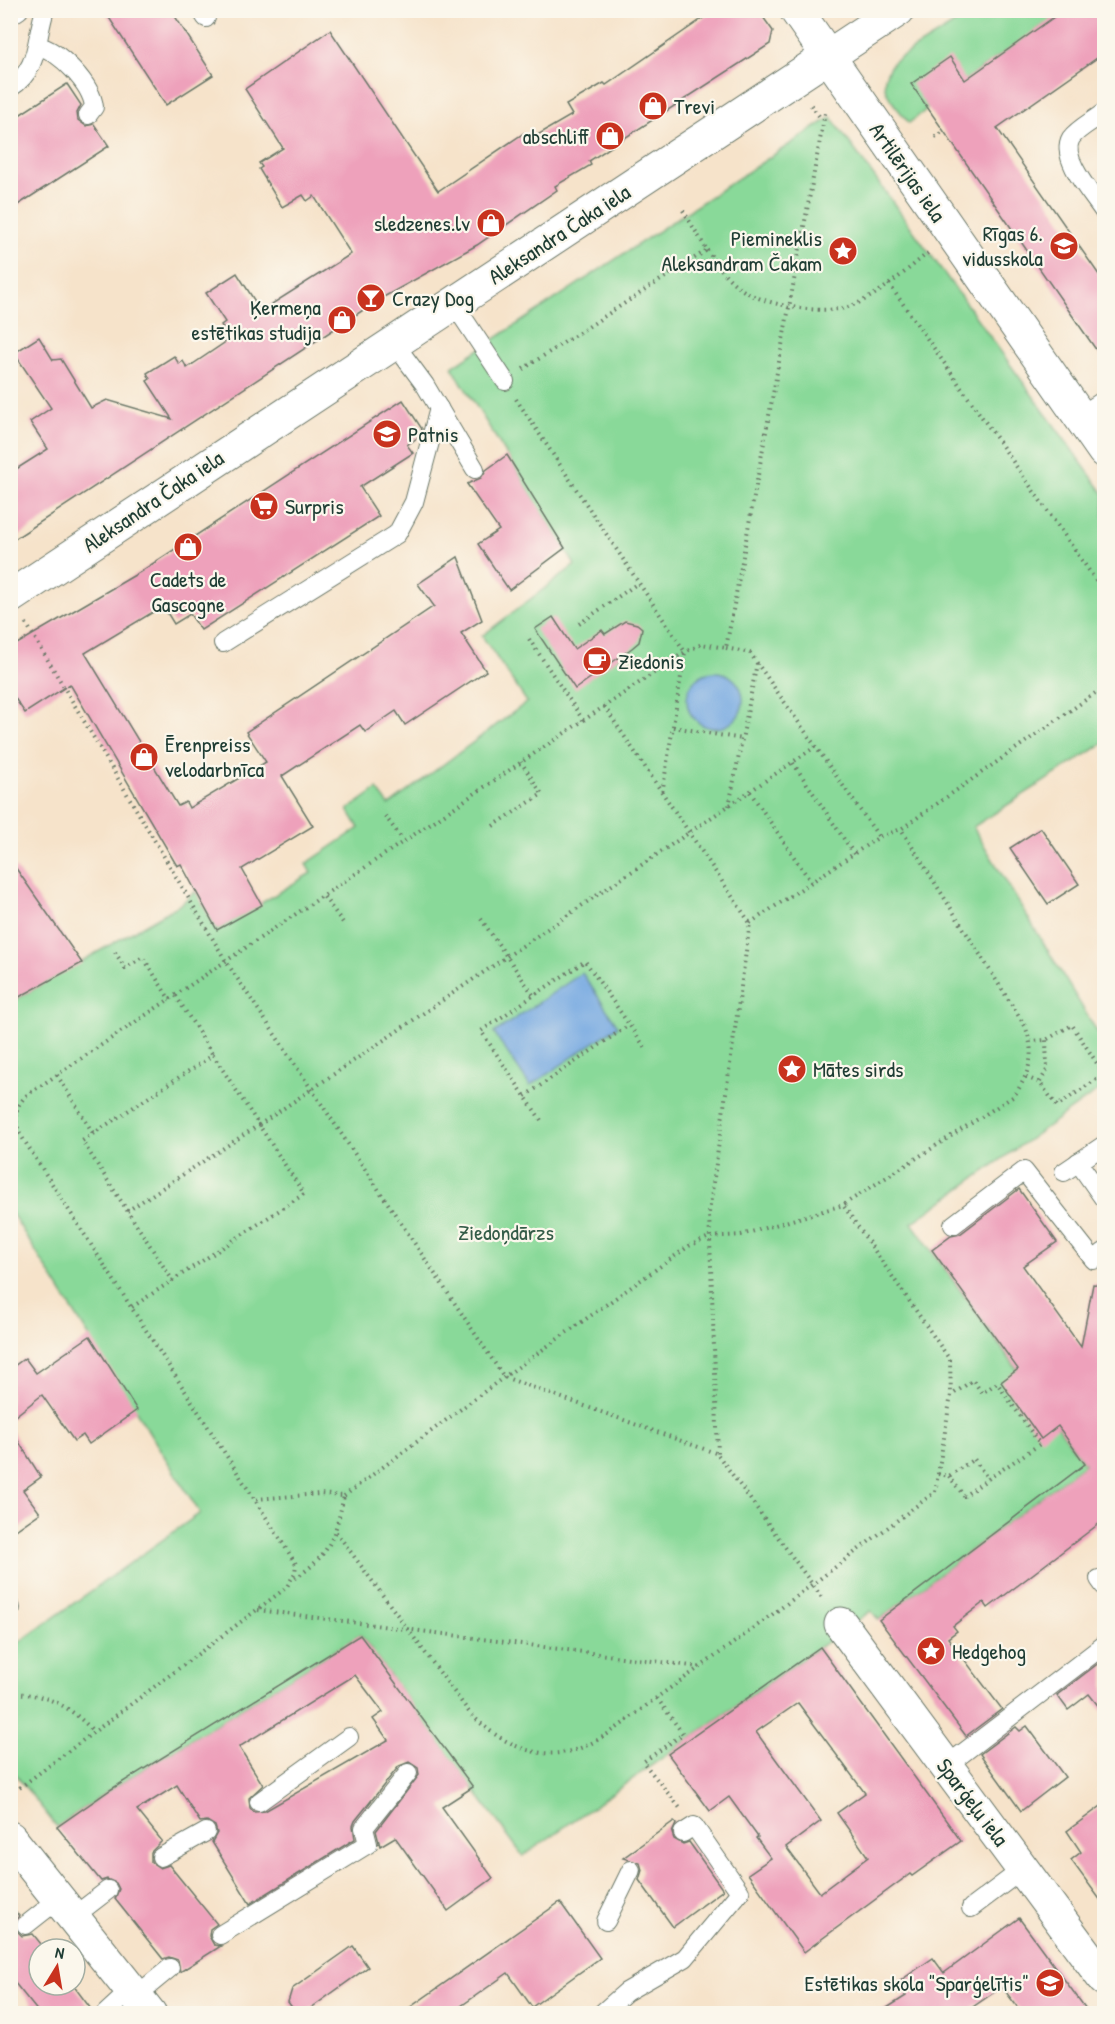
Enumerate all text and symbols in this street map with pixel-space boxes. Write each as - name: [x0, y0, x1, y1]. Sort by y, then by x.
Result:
- shop icon: Trevi: [637, 90, 669, 122]
- place label: Trevi: [674, 91, 715, 121]
- street label: Artilērijas iela: [863, 116, 954, 228]
- shop icon: abschliff: [594, 120, 626, 152]
- place label: abschliff: [523, 121, 589, 151]
- street label: Aleksandra Čaka iela: [482, 177, 636, 291]
- shop icon: sledzenes.lv: [475, 207, 507, 239]
- place label: sledzenes.lv: [374, 208, 470, 238]
- place label: Rīgas 6. vidusskola: [962, 218, 1043, 273]
- place label: Piemineklis Aleksandram Čakam: [661, 223, 822, 278]
- school or university icon: Rīgas 6. vidusskola: [1048, 230, 1080, 262]
- place icon: Piemineklis Aleksandram Čakam: [827, 235, 859, 267]
- bar icon: Crazy Dog: [355, 282, 387, 314]
- place label: Crazy Dog: [392, 283, 474, 313]
- place label: Ķermeņa estētikas studija: [192, 292, 321, 347]
- shop icon: Ķermeņa estētikas studija: [326, 304, 358, 336]
- school or university icon: Patnis: [371, 418, 403, 450]
- place label: Patnis: [408, 419, 458, 449]
- street label: Aleksandra Čaka iela: [77, 443, 230, 559]
- supermarket icon: Surpris: [248, 490, 280, 522]
- place label: Surpris: [285, 491, 344, 521]
- shop icon: Cadets de Gascogne: [172, 531, 204, 563]
- place label: Cadets de Gascogne: [150, 564, 226, 619]
- cafe icon: Ziedonis: [581, 645, 613, 677]
- place label: Ziedonis: [618, 646, 684, 676]
- place label: Ērenpreiss velodarbnīca: [165, 729, 264, 784]
- shop icon: Ērenpreiss velodarbnīca: [128, 741, 160, 773]
- place icon: Mātes sirds: [776, 1053, 808, 1085]
- place label: Mātes sirds: [813, 1054, 904, 1084]
- park label: Ziedoņdārzs: [458, 1217, 554, 1247]
- place icon: Hedgehog: [915, 1635, 947, 1667]
- place label: Hedgehog: [952, 1636, 1026, 1666]
- street label: Sparģeļu iela: [930, 1752, 1016, 1852]
- north arrow: [27, 1937, 87, 1997]
- text: N: [54, 1941, 67, 1964]
- school or university icon: Estētikas skola "Sparģelītis": [1034, 1967, 1066, 1999]
- place label: Estētikas skola "Sparģelītis": [804, 1968, 1029, 1998]

